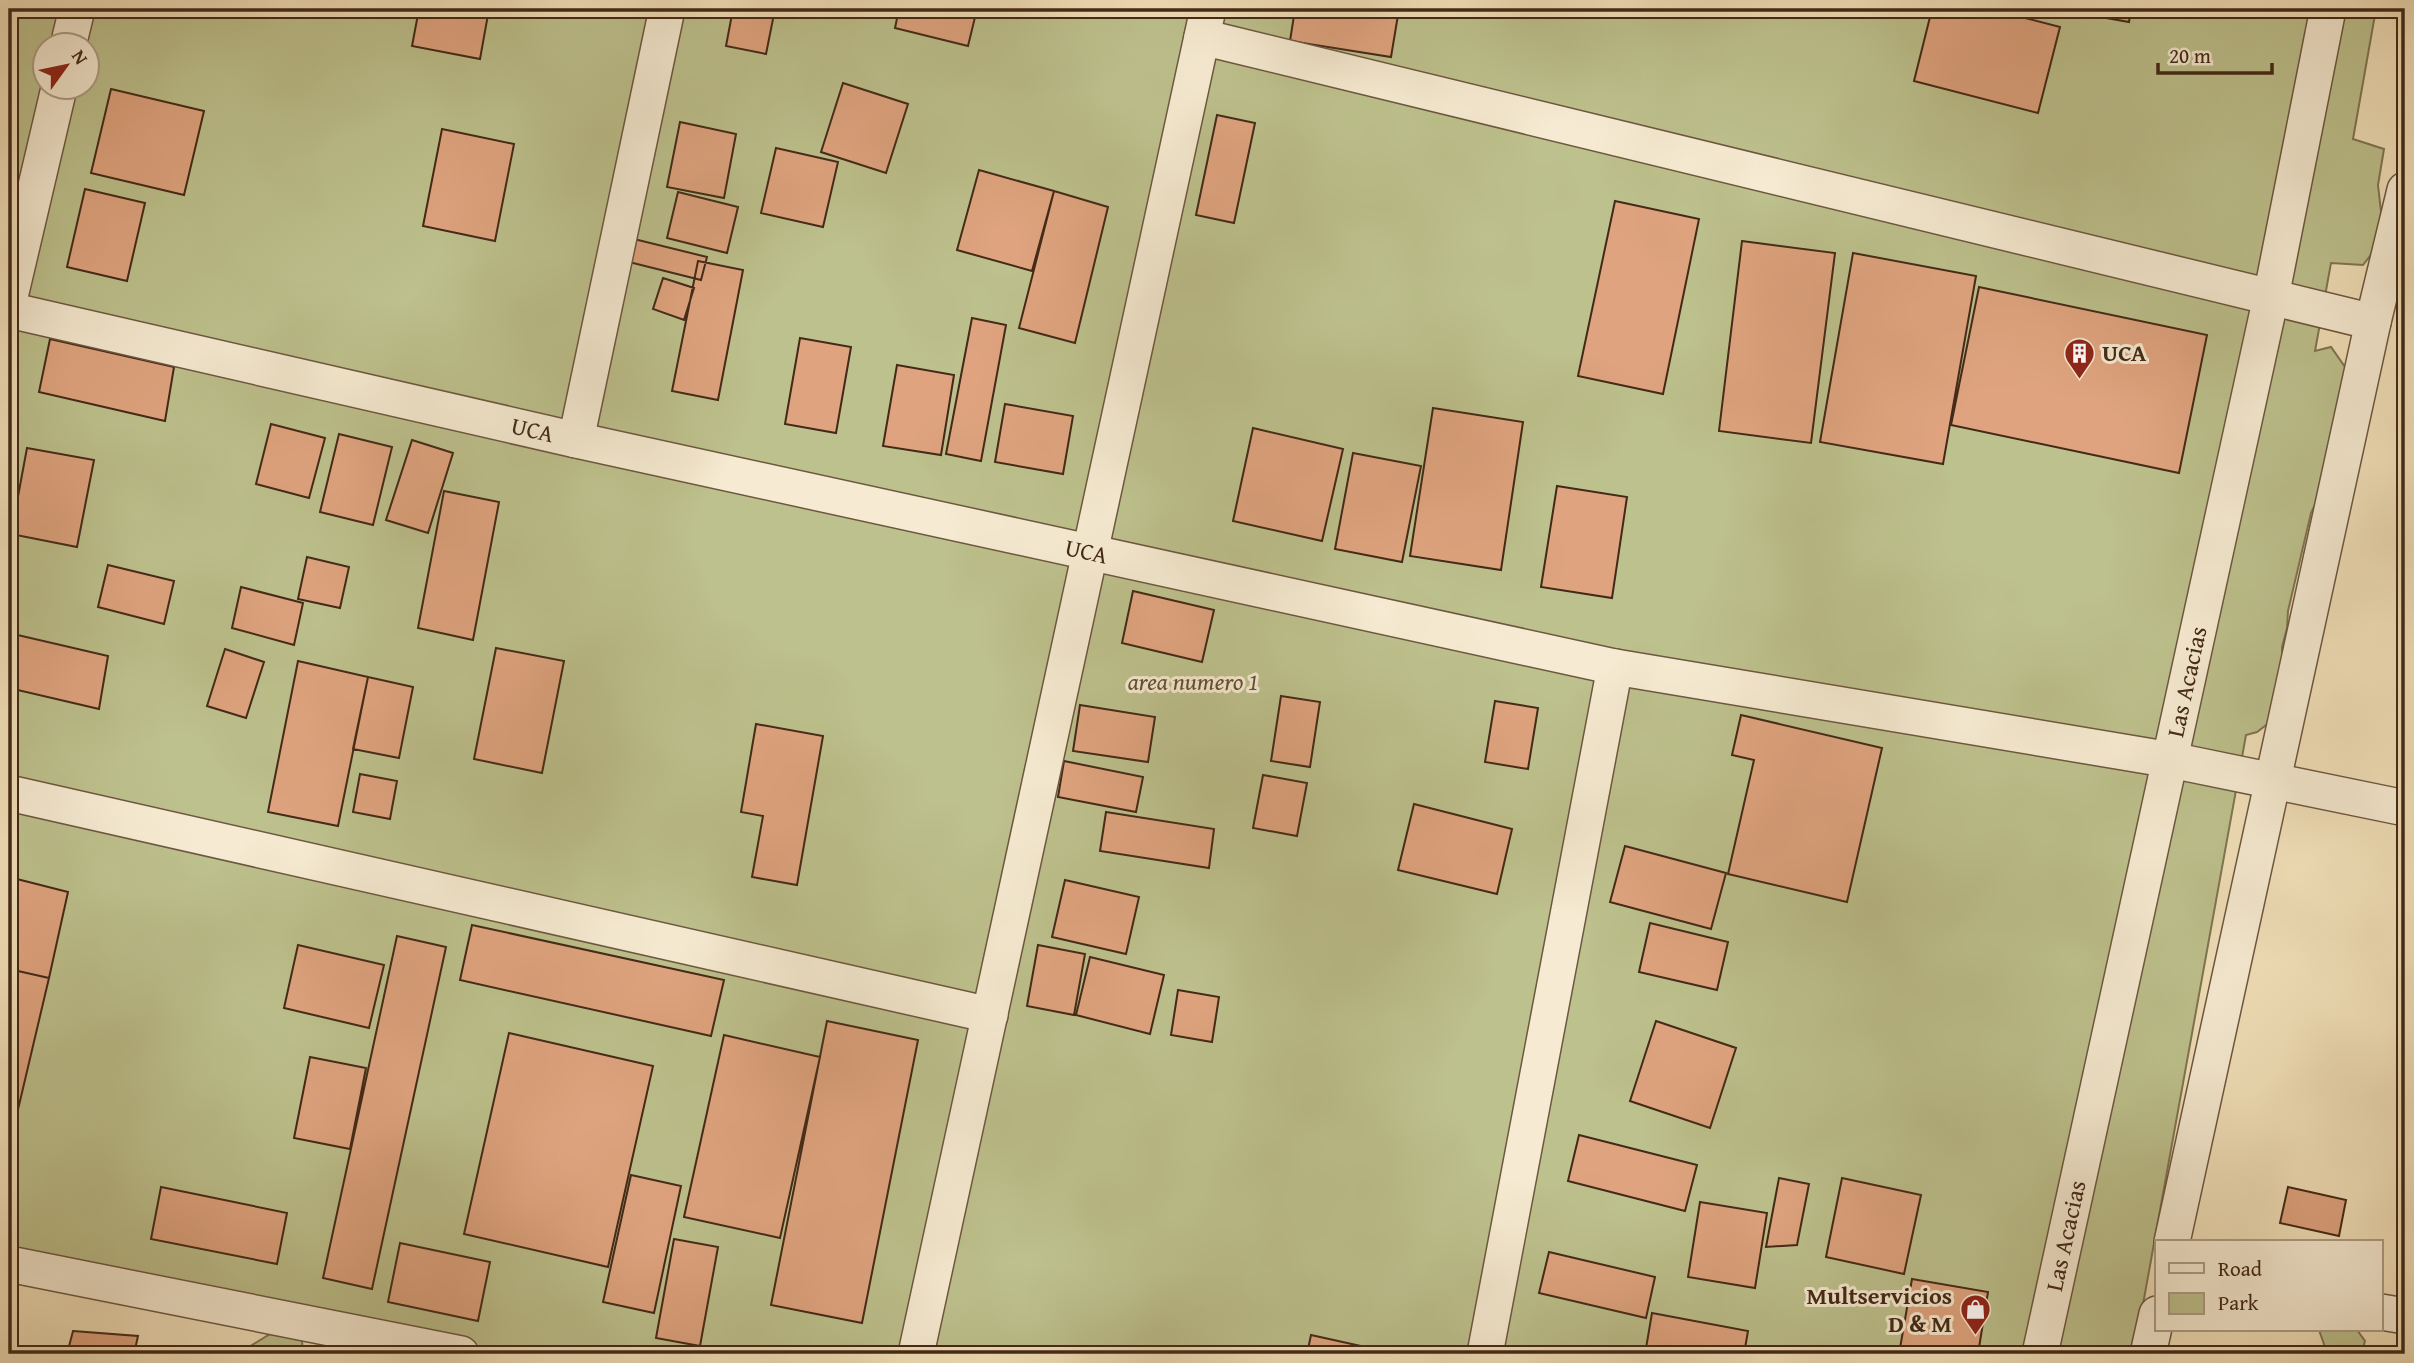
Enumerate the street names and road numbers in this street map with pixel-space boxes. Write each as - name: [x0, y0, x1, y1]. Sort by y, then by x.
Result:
- street label: UCA: [508, 408, 558, 451]
- street label: UCA: [1062, 529, 1111, 573]
- street label: Las Acacias: [2157, 623, 2216, 741]
- street label: Las Acacias: [2036, 1177, 2094, 1294]

